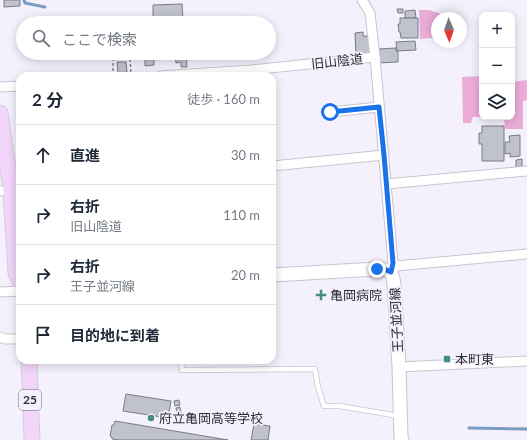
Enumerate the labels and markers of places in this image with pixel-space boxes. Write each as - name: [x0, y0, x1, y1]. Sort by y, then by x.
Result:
- place label: 亀岡病院: [330, 287, 382, 303]
- marker: 亀岡病院: [315, 289, 327, 301]
- place label: 本町東: [455, 351, 494, 367]
- marker: 本町東: [442, 354, 452, 364]
- place label: 府立亀岡高等学校: [159, 410, 263, 426]
- marker: 府立亀岡高等学校: [146, 413, 156, 423]

